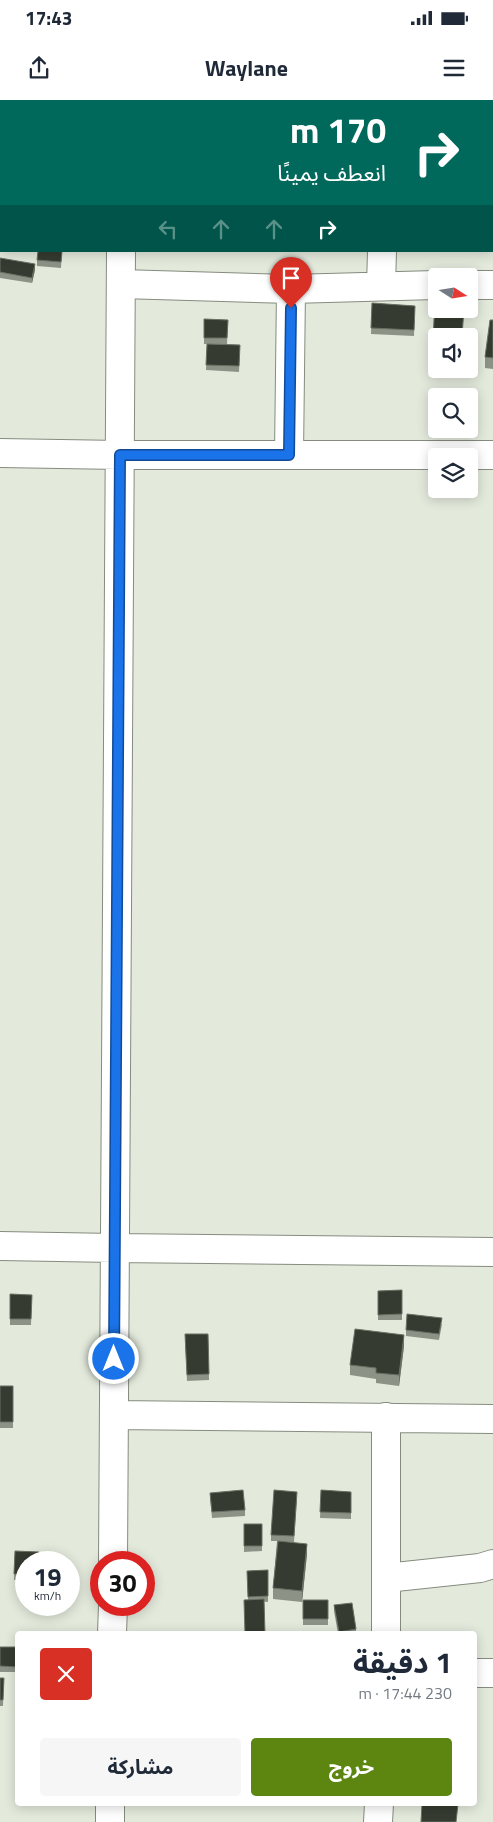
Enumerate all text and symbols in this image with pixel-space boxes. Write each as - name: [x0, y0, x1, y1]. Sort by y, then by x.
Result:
- text: 17:43: [25, 3, 72, 32]
- text: Waylane: [205, 51, 288, 85]
- icon: share: [25, 54, 53, 82]
- icon: menu: [440, 54, 468, 82]
- text: 170 m: [290, 103, 386, 157]
- icon: right: [404, 120, 469, 185]
- text: انعطف يمينًا: [277, 156, 386, 190]
- icon: left: [154, 215, 182, 243]
- icon: ahead: [207, 215, 235, 243]
- icon: ahead: [260, 215, 288, 243]
- icon: right: [313, 215, 341, 243]
- pin: [270, 257, 312, 308]
- icon: arrive: [277, 264, 305, 292]
- north arrow: [428, 268, 478, 318]
- map controls: [428, 268, 478, 498]
- button: sound: [428, 328, 478, 378]
- button: search: [428, 388, 478, 438]
- button: layers: [428, 448, 478, 498]
- position arrow: [87, 1332, 139, 1384]
- speed limit sign: 30: [90, 1551, 155, 1616]
- text: 19: [33, 1558, 62, 1596]
- text: km/h: [34, 1586, 61, 1605]
- text: 1 دقيقة: [353, 1639, 452, 1685]
- button: close: [40, 1648, 92, 1700]
- text: 230 m · 17:44: [358, 1681, 452, 1705]
- button: مشاركة: [40, 1738, 241, 1796]
- button: خروج: [251, 1738, 452, 1796]

